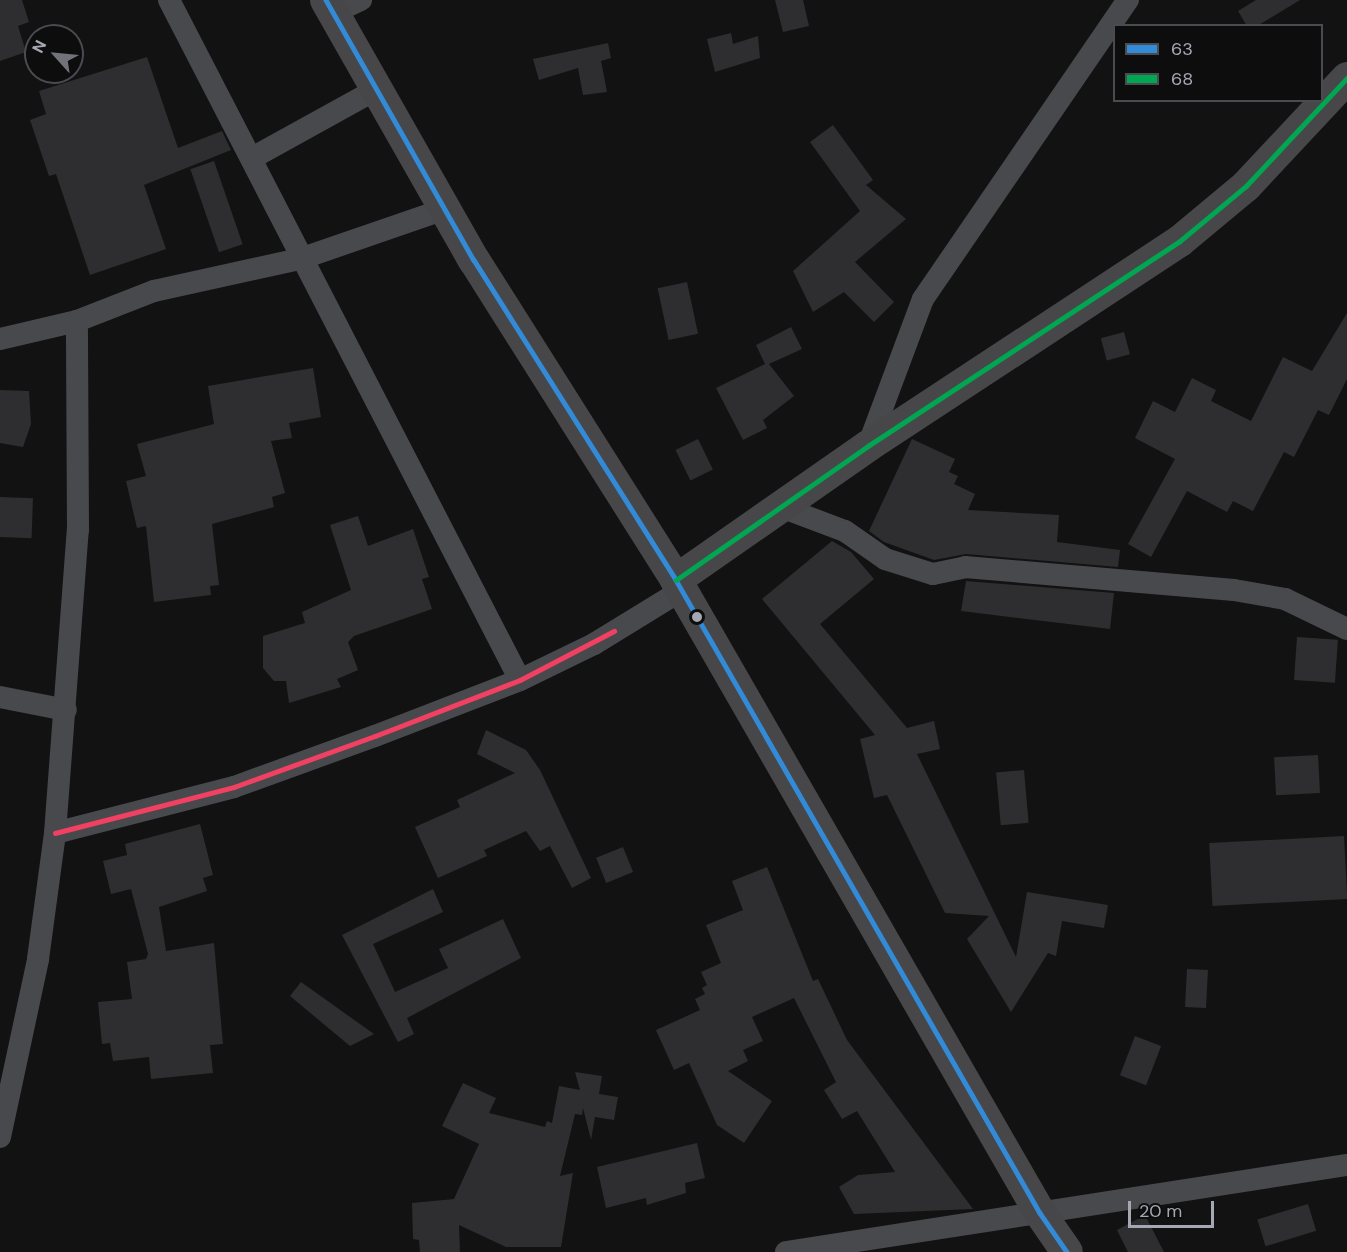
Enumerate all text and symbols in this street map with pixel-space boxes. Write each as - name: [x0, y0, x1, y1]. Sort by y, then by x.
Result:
- north arrow: [24, 24, 84, 84]
- legend: [1113, 24, 1323, 102]
- text: N: [27, 37, 51, 56]
- text: 63: [1171, 37, 1193, 61]
- text: 68: [1171, 67, 1193, 91]
- unlabelled marker: [691, 611, 703, 623]
- scale bar: [1131, 1189, 1216, 1227]
- text: 20 m: [1139, 1199, 1182, 1223]

